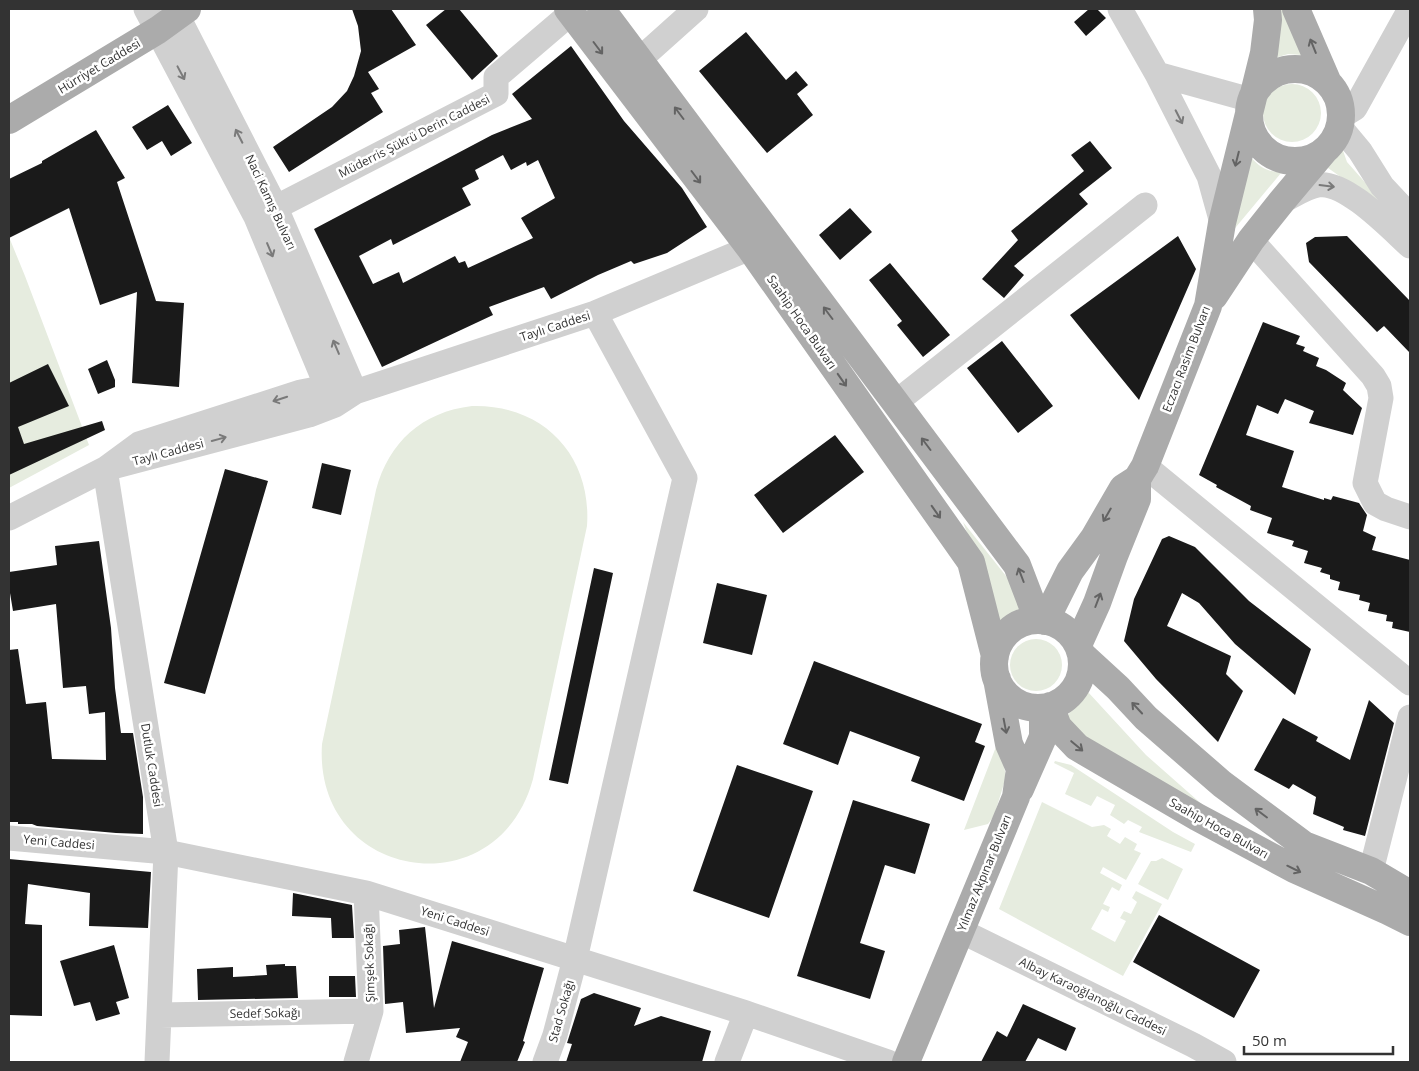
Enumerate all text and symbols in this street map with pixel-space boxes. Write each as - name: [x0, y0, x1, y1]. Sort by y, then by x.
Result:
- street label: Hürriyet Caddesi: [55, 35, 143, 97]
- one-way arrow: [1308, 38, 1317, 54]
- one-way arrow: [592, 41, 603, 54]
- one-way arrow: [177, 65, 186, 80]
- street label: Müderris Şükrü Derin Caddesi: [335, 90, 493, 182]
- one-way arrow: [674, 106, 684, 120]
- one-way arrow: [1175, 109, 1184, 124]
- one-way arrow: [234, 129, 243, 144]
- one-way arrow: [1232, 150, 1241, 166]
- street label: Naci Kamış Bulvarı: [241, 152, 301, 252]
- one-way arrow: [691, 170, 701, 184]
- one-way arrow: [1319, 181, 1335, 191]
- one-way arrow: [266, 242, 275, 257]
- street label: Saahip Hoca Bulvarı: [763, 272, 841, 372]
- street label: Eczacı Rasim Bulvarı: [1158, 303, 1214, 415]
- street label: Taylı Caddesi: [518, 307, 592, 345]
- one-way arrow: [823, 307, 834, 320]
- one-way arrow: [330, 340, 340, 355]
- one-way arrow: [837, 372, 847, 386]
- one-way arrow: [273, 395, 288, 404]
- street label: Taylı Caddesi: [131, 434, 205, 470]
- one-way arrow: [211, 434, 227, 443]
- one-way arrow: [921, 437, 931, 451]
- one-way arrow: [931, 505, 941, 519]
- one-way arrow: [1102, 508, 1112, 523]
- one-way arrow: [1015, 568, 1025, 583]
- one-way arrow: [1094, 593, 1103, 608]
- one-way arrow: [1131, 702, 1143, 714]
- one-way arrow: [1001, 718, 1011, 734]
- street label: Dutluk Caddesi: [137, 722, 167, 808]
- one-way arrow: [1070, 740, 1083, 751]
- street label: Saahip Hoca Bulvarı: [1166, 794, 1272, 862]
- one-way arrow: [1254, 808, 1268, 818]
- street label: Yılmaz Akpınar Bulvarı: [953, 812, 1015, 934]
- street label: Yeni Caddesi: [23, 830, 95, 854]
- one-way arrow: [1286, 865, 1301, 874]
- street label: Yeni Caddesi: [418, 902, 492, 940]
- street label: Şimşek Sokağı: [359, 923, 379, 1003]
- street label: Albay Karaoğlanoğlu Caddesi: [1017, 953, 1169, 1039]
- street label: Stad Sokağı: [544, 978, 578, 1044]
- street label: Sedef Sokağı: [229, 1004, 301, 1022]
- scale bar: [1244, 1024, 1393, 1056]
- text: 50 m: [1252, 1030, 1287, 1050]

